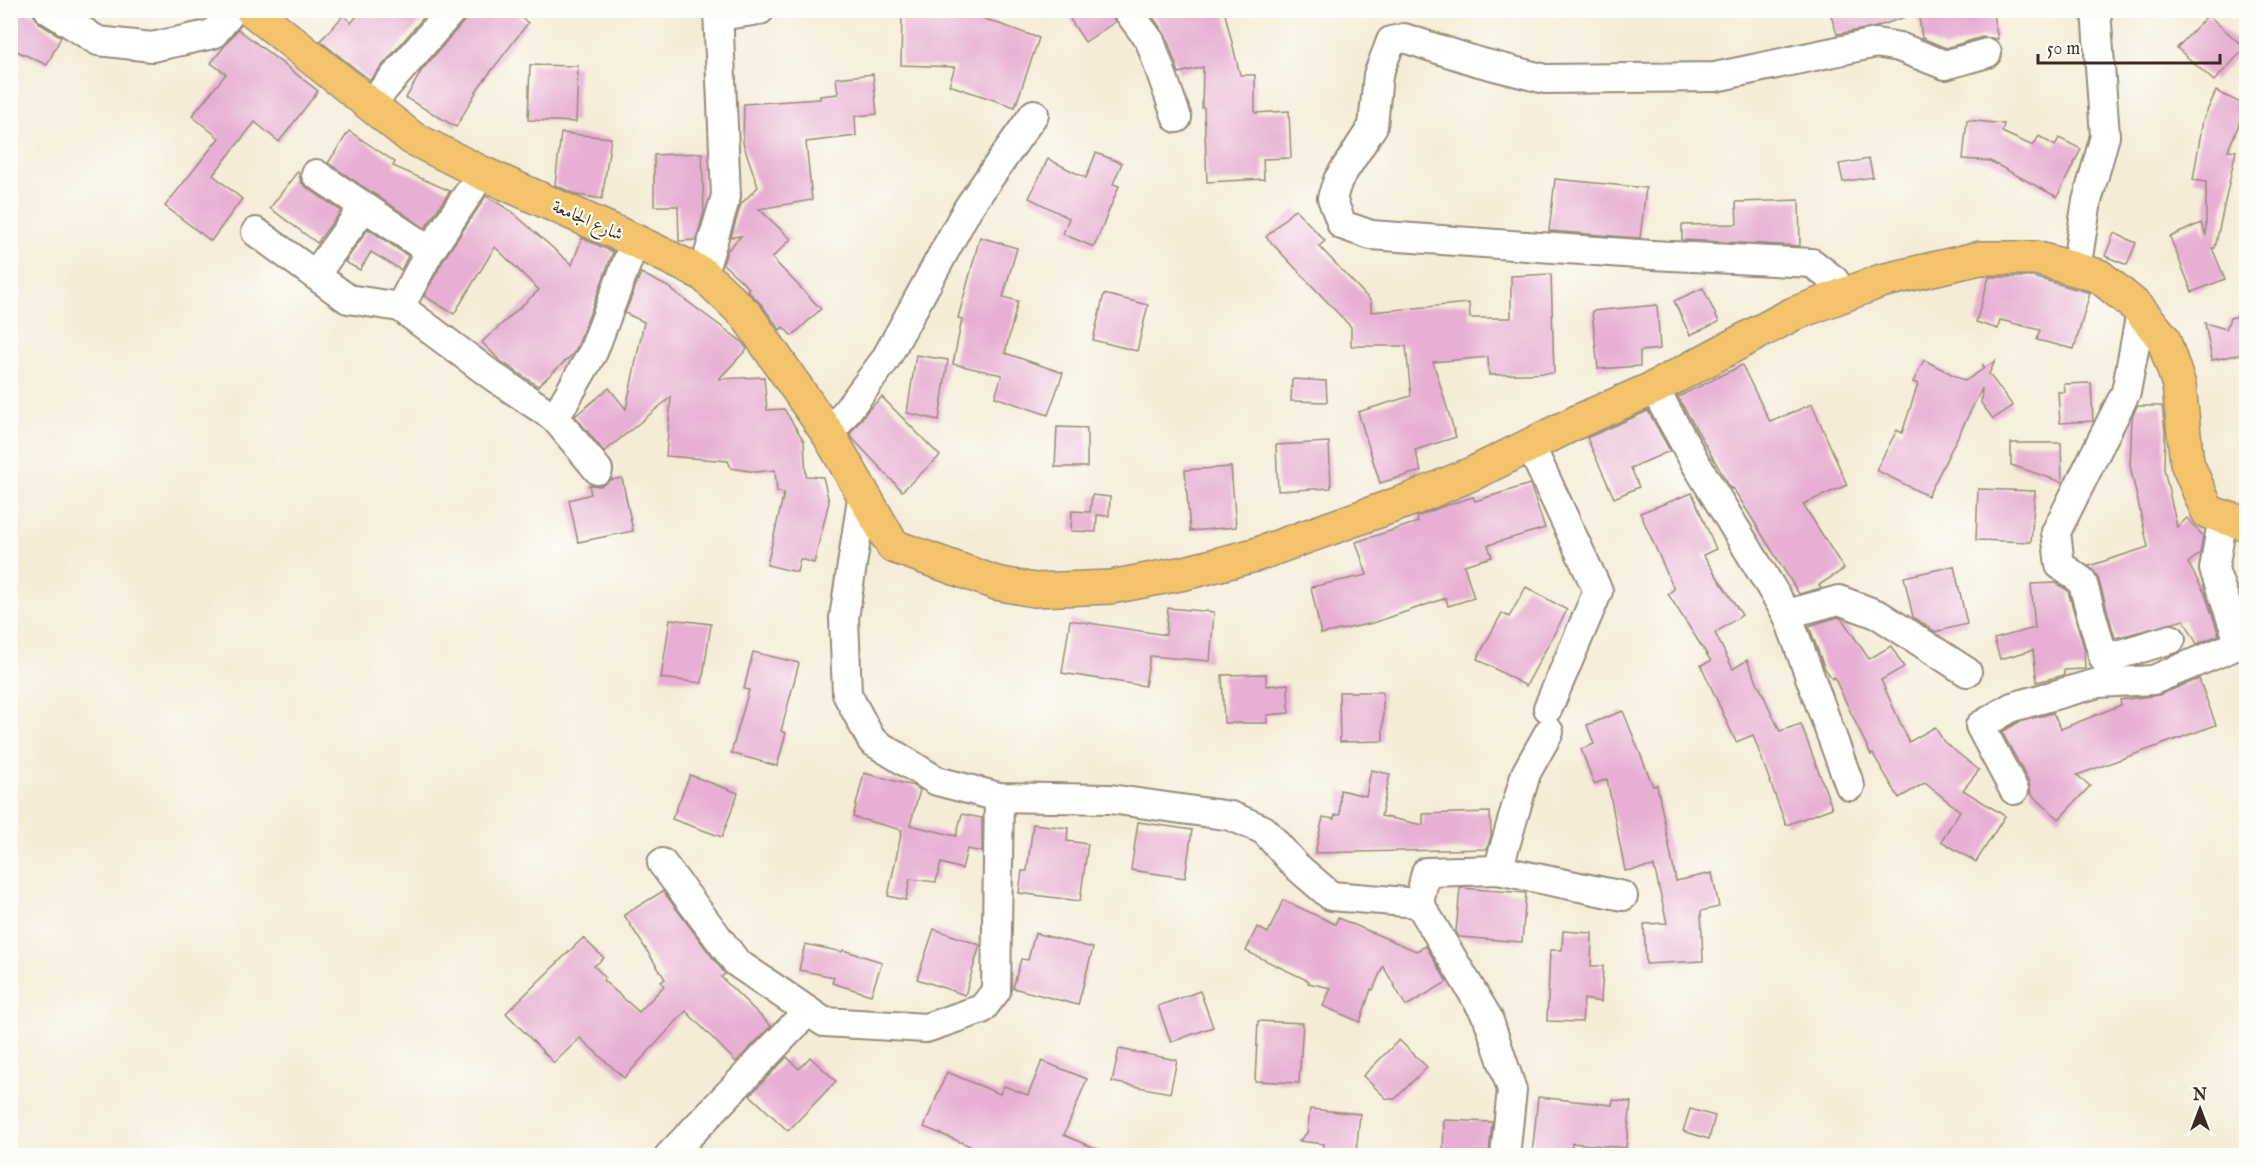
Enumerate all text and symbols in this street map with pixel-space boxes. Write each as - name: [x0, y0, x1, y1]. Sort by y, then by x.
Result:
- scale bar: [2038, 27, 2220, 65]
- text: 50 m: [2047, 38, 2080, 61]
- street label: شارع الجامعة: [548, 196, 626, 249]
- north arrow: [2170, 1079, 2230, 1139]
- text: N: [2192, 1086, 2207, 1106]

